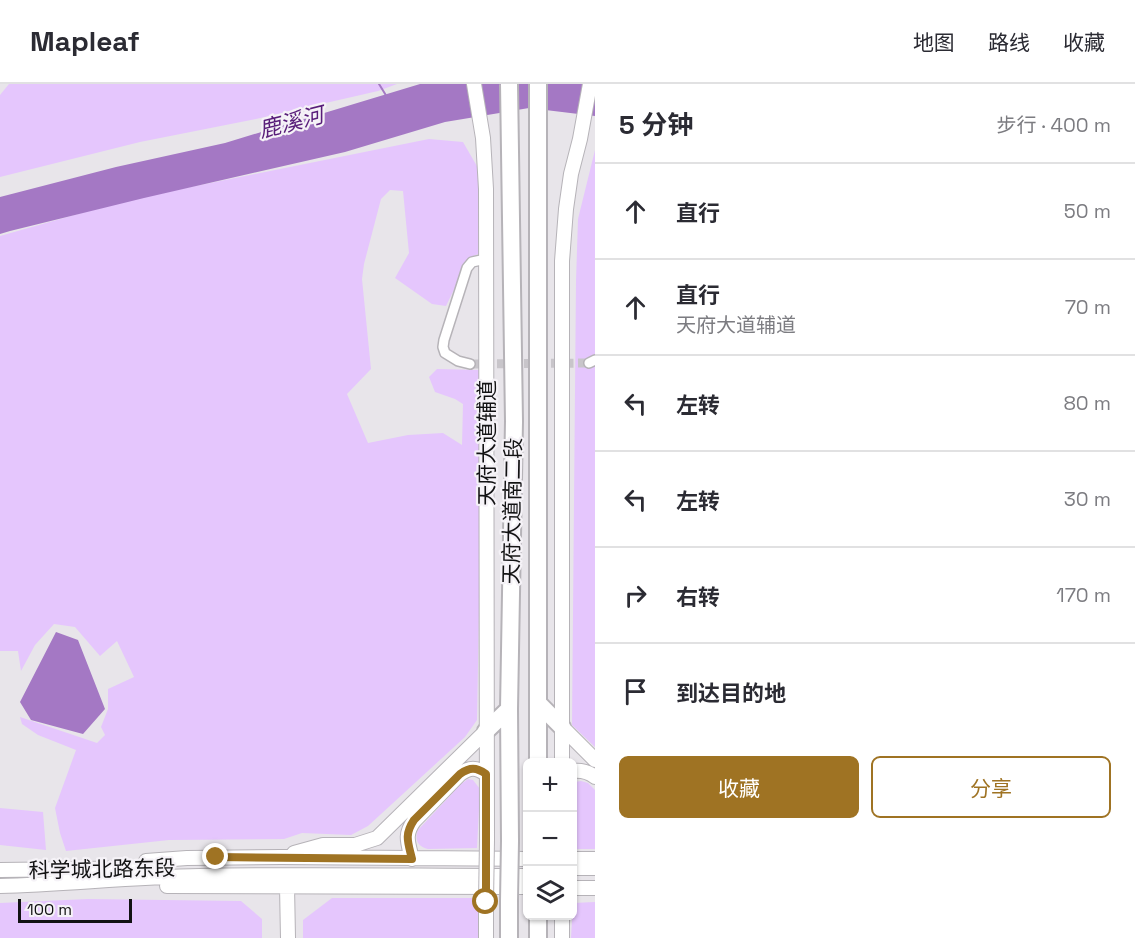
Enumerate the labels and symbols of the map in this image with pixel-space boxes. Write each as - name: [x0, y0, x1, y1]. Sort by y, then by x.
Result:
- water label: 鹿溪河: [256, 99, 330, 144]
- street label: 天府大道辅道: [473, 380, 500, 506]
- street label: 天府大道南二段: [497, 437, 527, 585]
- route end: [202, 843, 228, 869]
- street label: 科学城北路东段: [28, 854, 176, 884]
- route start: [472, 888, 498, 914]
- scale bar: [18, 896, 132, 924]

